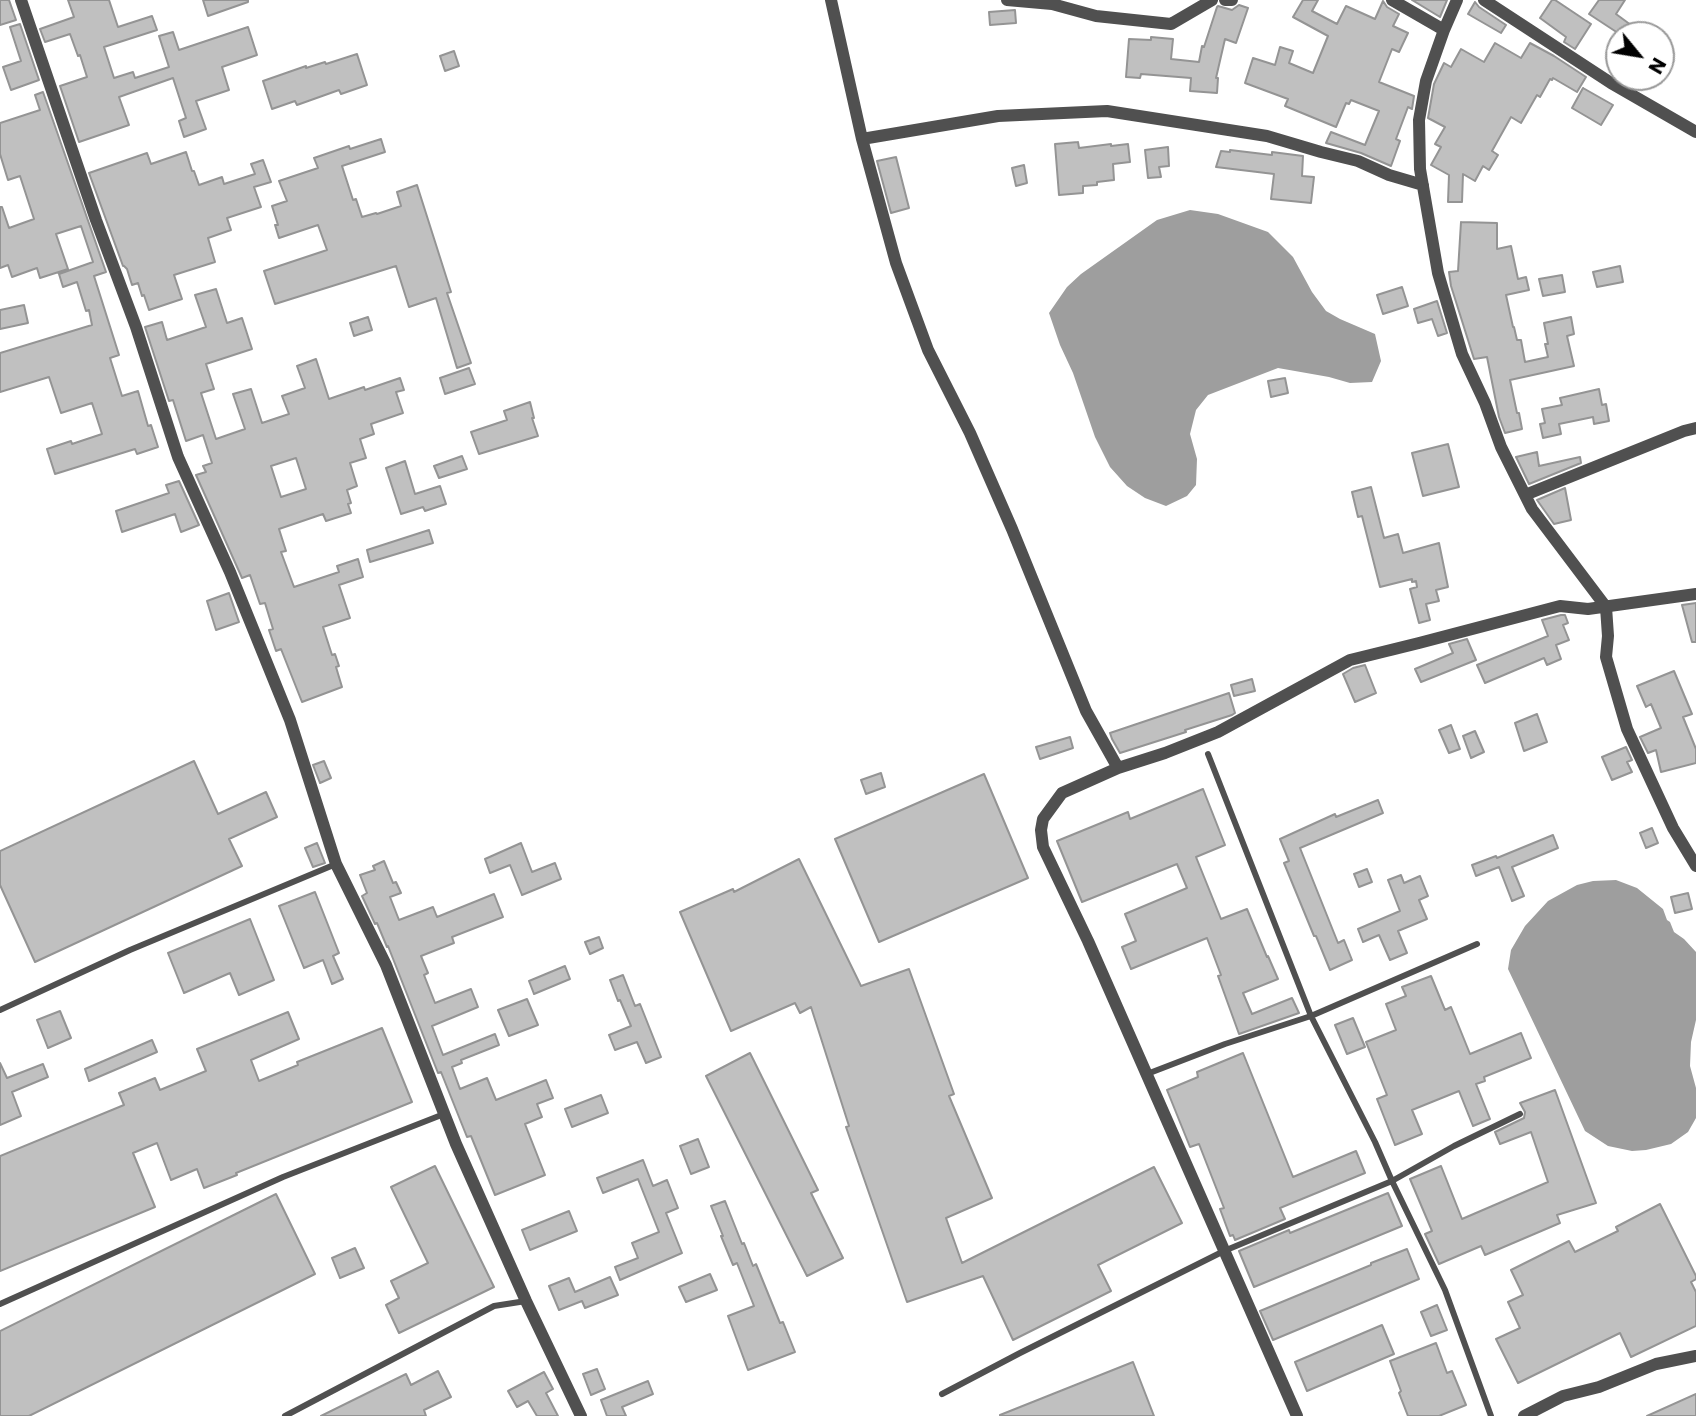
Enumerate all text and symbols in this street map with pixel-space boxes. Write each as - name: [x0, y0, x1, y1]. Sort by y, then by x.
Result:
- north arrow: [1605, 21, 1675, 91]
- text: N: [1642, 53, 1672, 79]

